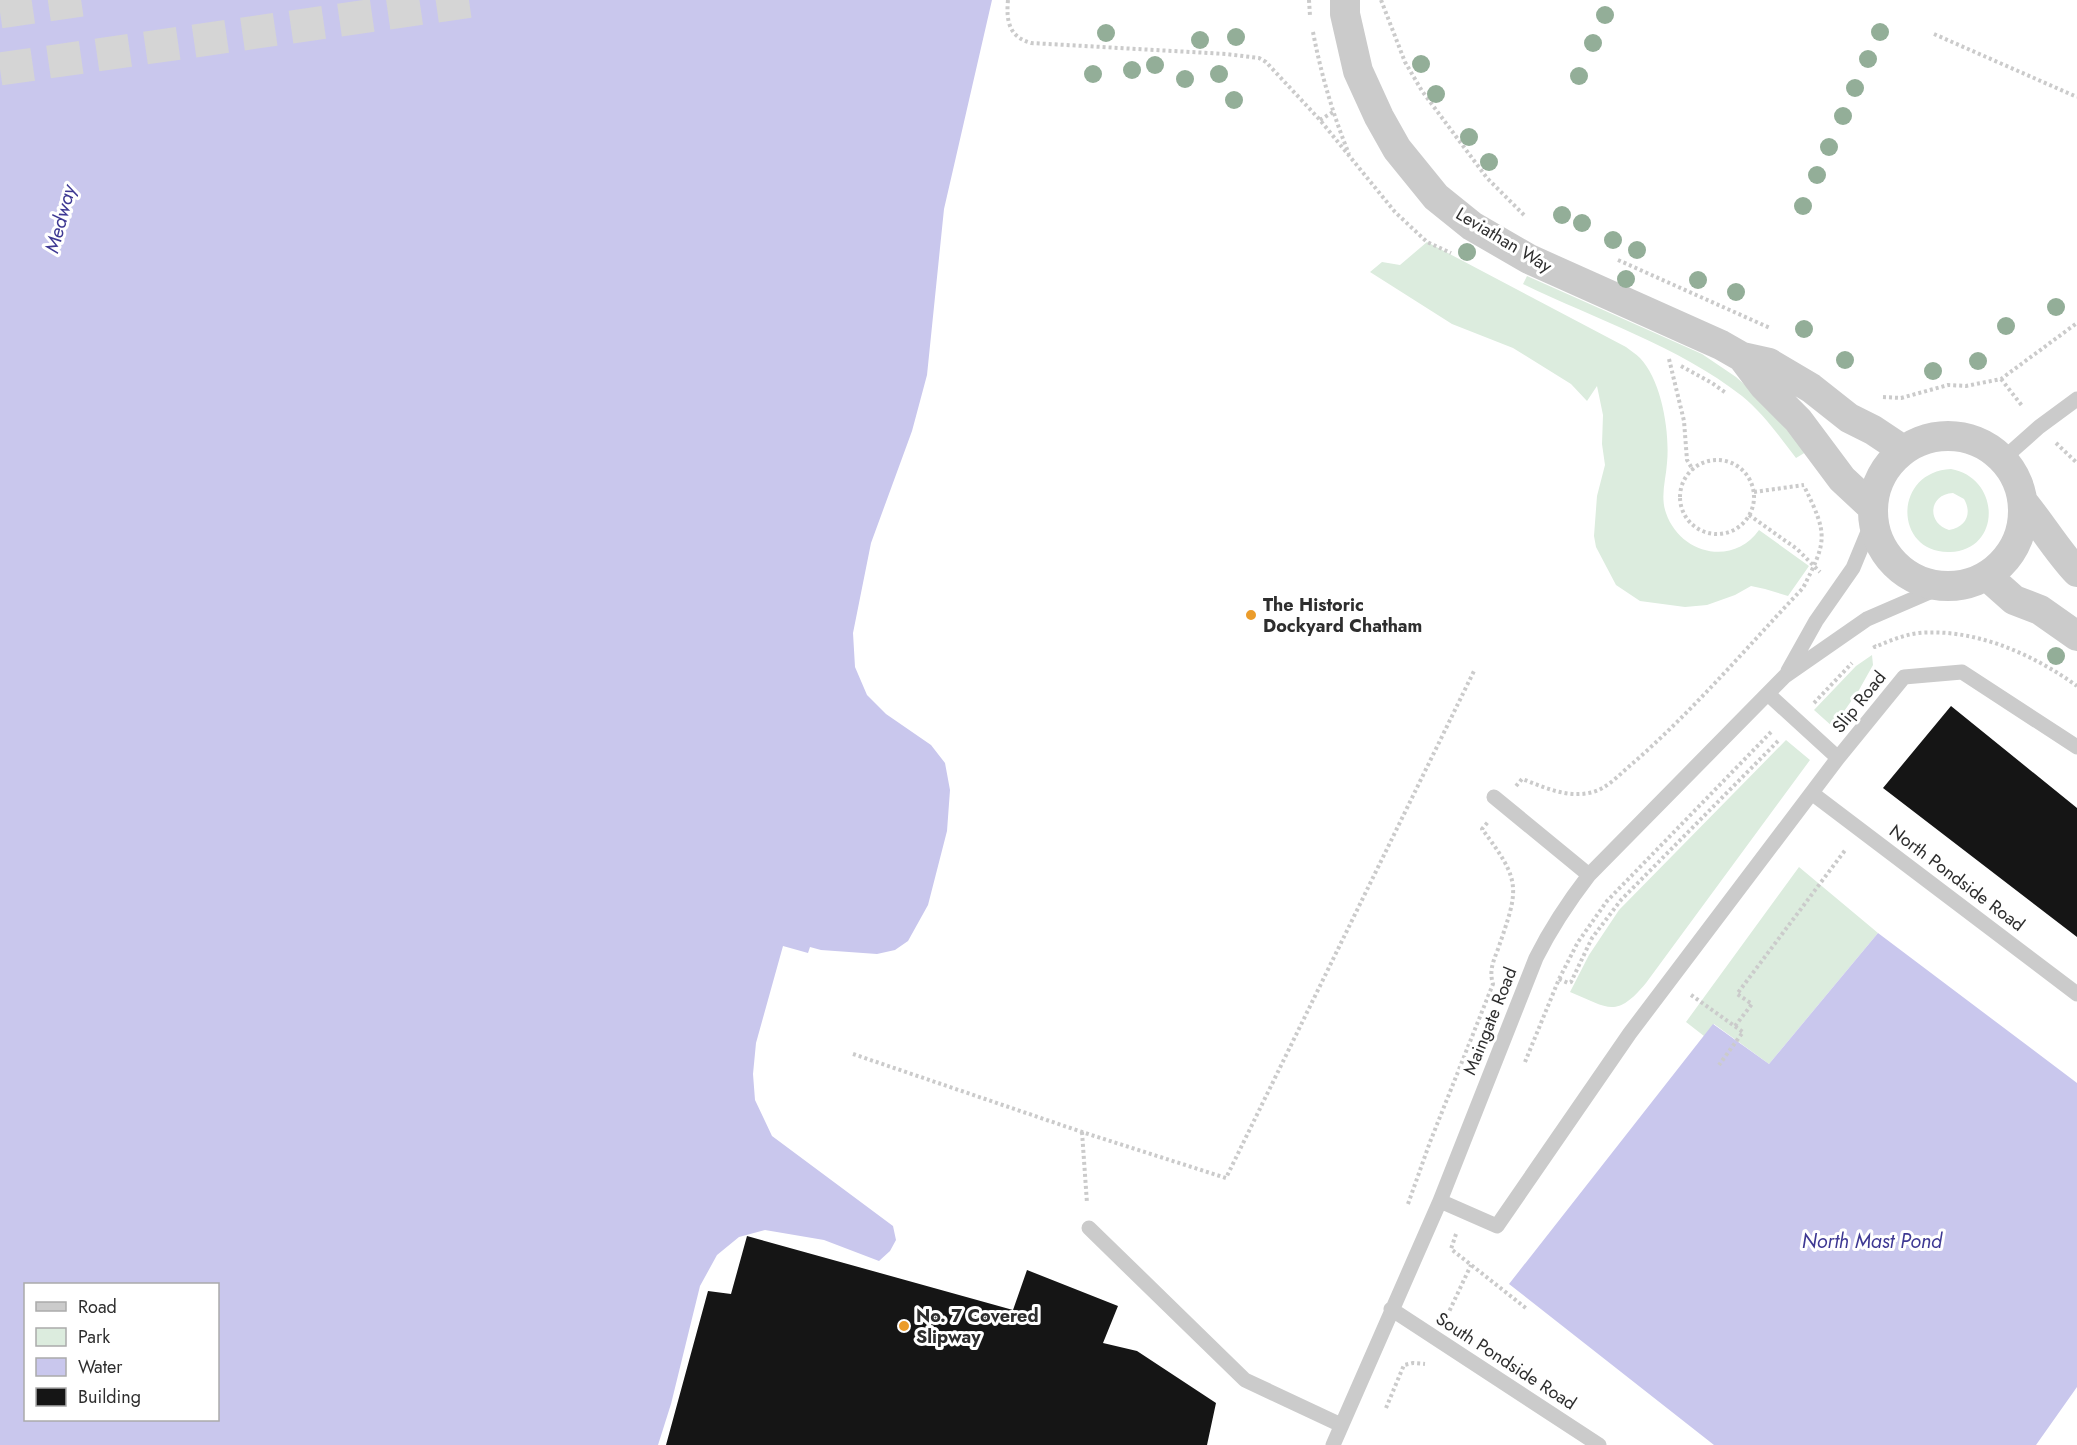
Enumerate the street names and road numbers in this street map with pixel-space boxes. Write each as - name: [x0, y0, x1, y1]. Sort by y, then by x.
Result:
- street label: Leviathan Way: [1451, 201, 1557, 279]
- street label: Slip Road: [1826, 665, 1892, 739]
- street label: North Pondside Road: [1884, 818, 2030, 938]
- street label: Maingate Road: [1457, 963, 1523, 1079]
- street label: South Pondside Road: [1431, 1306, 1581, 1416]

